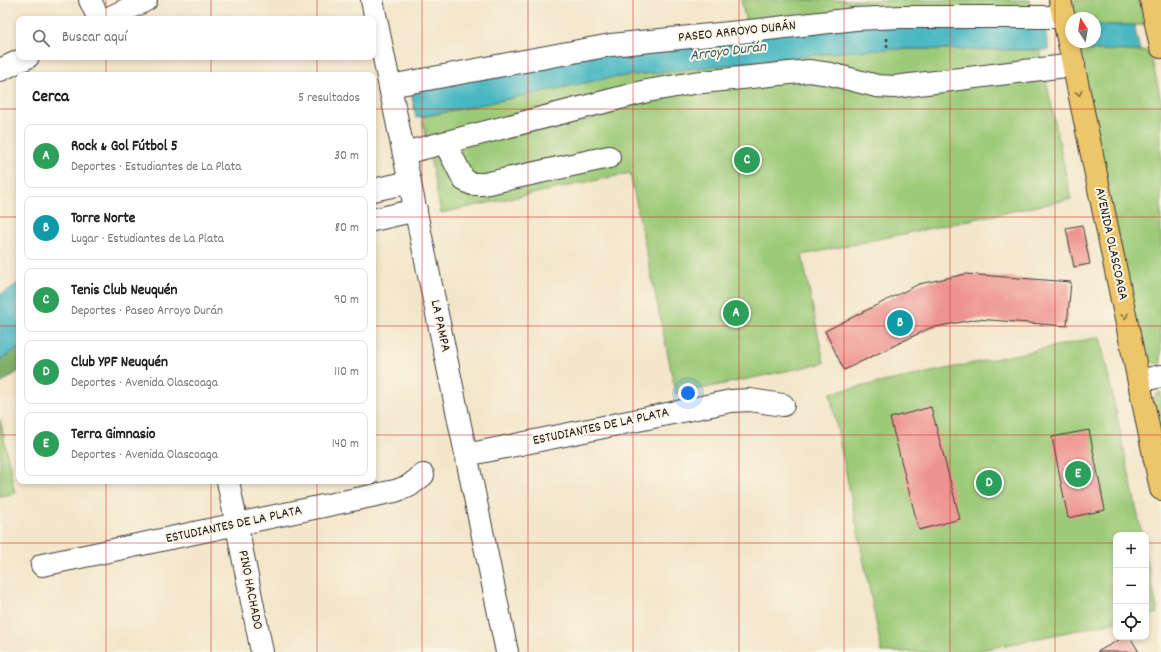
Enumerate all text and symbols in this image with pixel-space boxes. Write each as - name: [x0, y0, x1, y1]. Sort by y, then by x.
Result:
- north arrow: [1065, 12, 1101, 48]
- search box: [16, 16, 376, 60]
- street label: PASEO ARROYO DURÁN: [677, 16, 797, 48]
- icon: search: [30, 27, 52, 49]
- text: Buscar aquí: [62, 27, 127, 49]
- water label: Arroyo Durán: [689, 36, 768, 68]
- text: Cerca: [32, 86, 69, 110]
- text: 5 resultados: [298, 89, 360, 108]
- one-way arrow: [1075, 90, 1083, 96]
- text: Rock & Gol Fútbol 5: [71, 136, 178, 158]
- pin: C: [734, 145, 760, 175]
- text: A: [42, 147, 50, 166]
- text: 30 m: [334, 147, 359, 166]
- text: Deportes · Estudiantes de La Plata: [71, 158, 241, 177]
- street label: AVENIDA OLASCOAGA: [1089, 186, 1133, 303]
- text: Torre Norte: [71, 208, 135, 230]
- text: B: [43, 219, 49, 238]
- text: 80 m: [335, 219, 359, 238]
- text: Lugar · Estudiantes de La Plata: [71, 230, 224, 249]
- text: Tenis Club Neuquén: [71, 280, 177, 302]
- text: C: [43, 291, 49, 310]
- text: 90 m: [334, 291, 359, 310]
- street label: LA PAMPA: [425, 298, 455, 354]
- pin: A: [723, 298, 749, 328]
- text: Deportes · Paseo Arroyo Durán: [71, 302, 223, 321]
- pin: B: [887, 308, 913, 338]
- one-way arrow: [1121, 313, 1129, 319]
- text: Club YPF Neuquén: [71, 352, 168, 374]
- text: D: [43, 363, 49, 382]
- text: 110 m: [334, 363, 359, 382]
- text: Deportes · Avenida Olascoaga: [71, 374, 218, 393]
- your location: [678, 383, 698, 403]
- street label: ESTUDIANTES DE LA PLATA: [531, 403, 671, 451]
- text: Terra Gimnasio: [71, 424, 156, 446]
- text: E: [43, 435, 49, 454]
- text: 140 m: [332, 435, 359, 454]
- text: Deportes · Avenida Olascoaga: [71, 446, 218, 465]
- pin: E: [1065, 459, 1091, 489]
- pin: D: [976, 468, 1002, 498]
- street label: ESTUDIANTES DE LA PLATA: [164, 501, 304, 549]
- map controls: [1113, 532, 1149, 640]
- button: +: [1113, 532, 1149, 568]
- street label: PINO HACHADO: [232, 549, 268, 631]
- button: −: [1113, 568, 1149, 604]
- button: locate: [1113, 604, 1149, 640]

